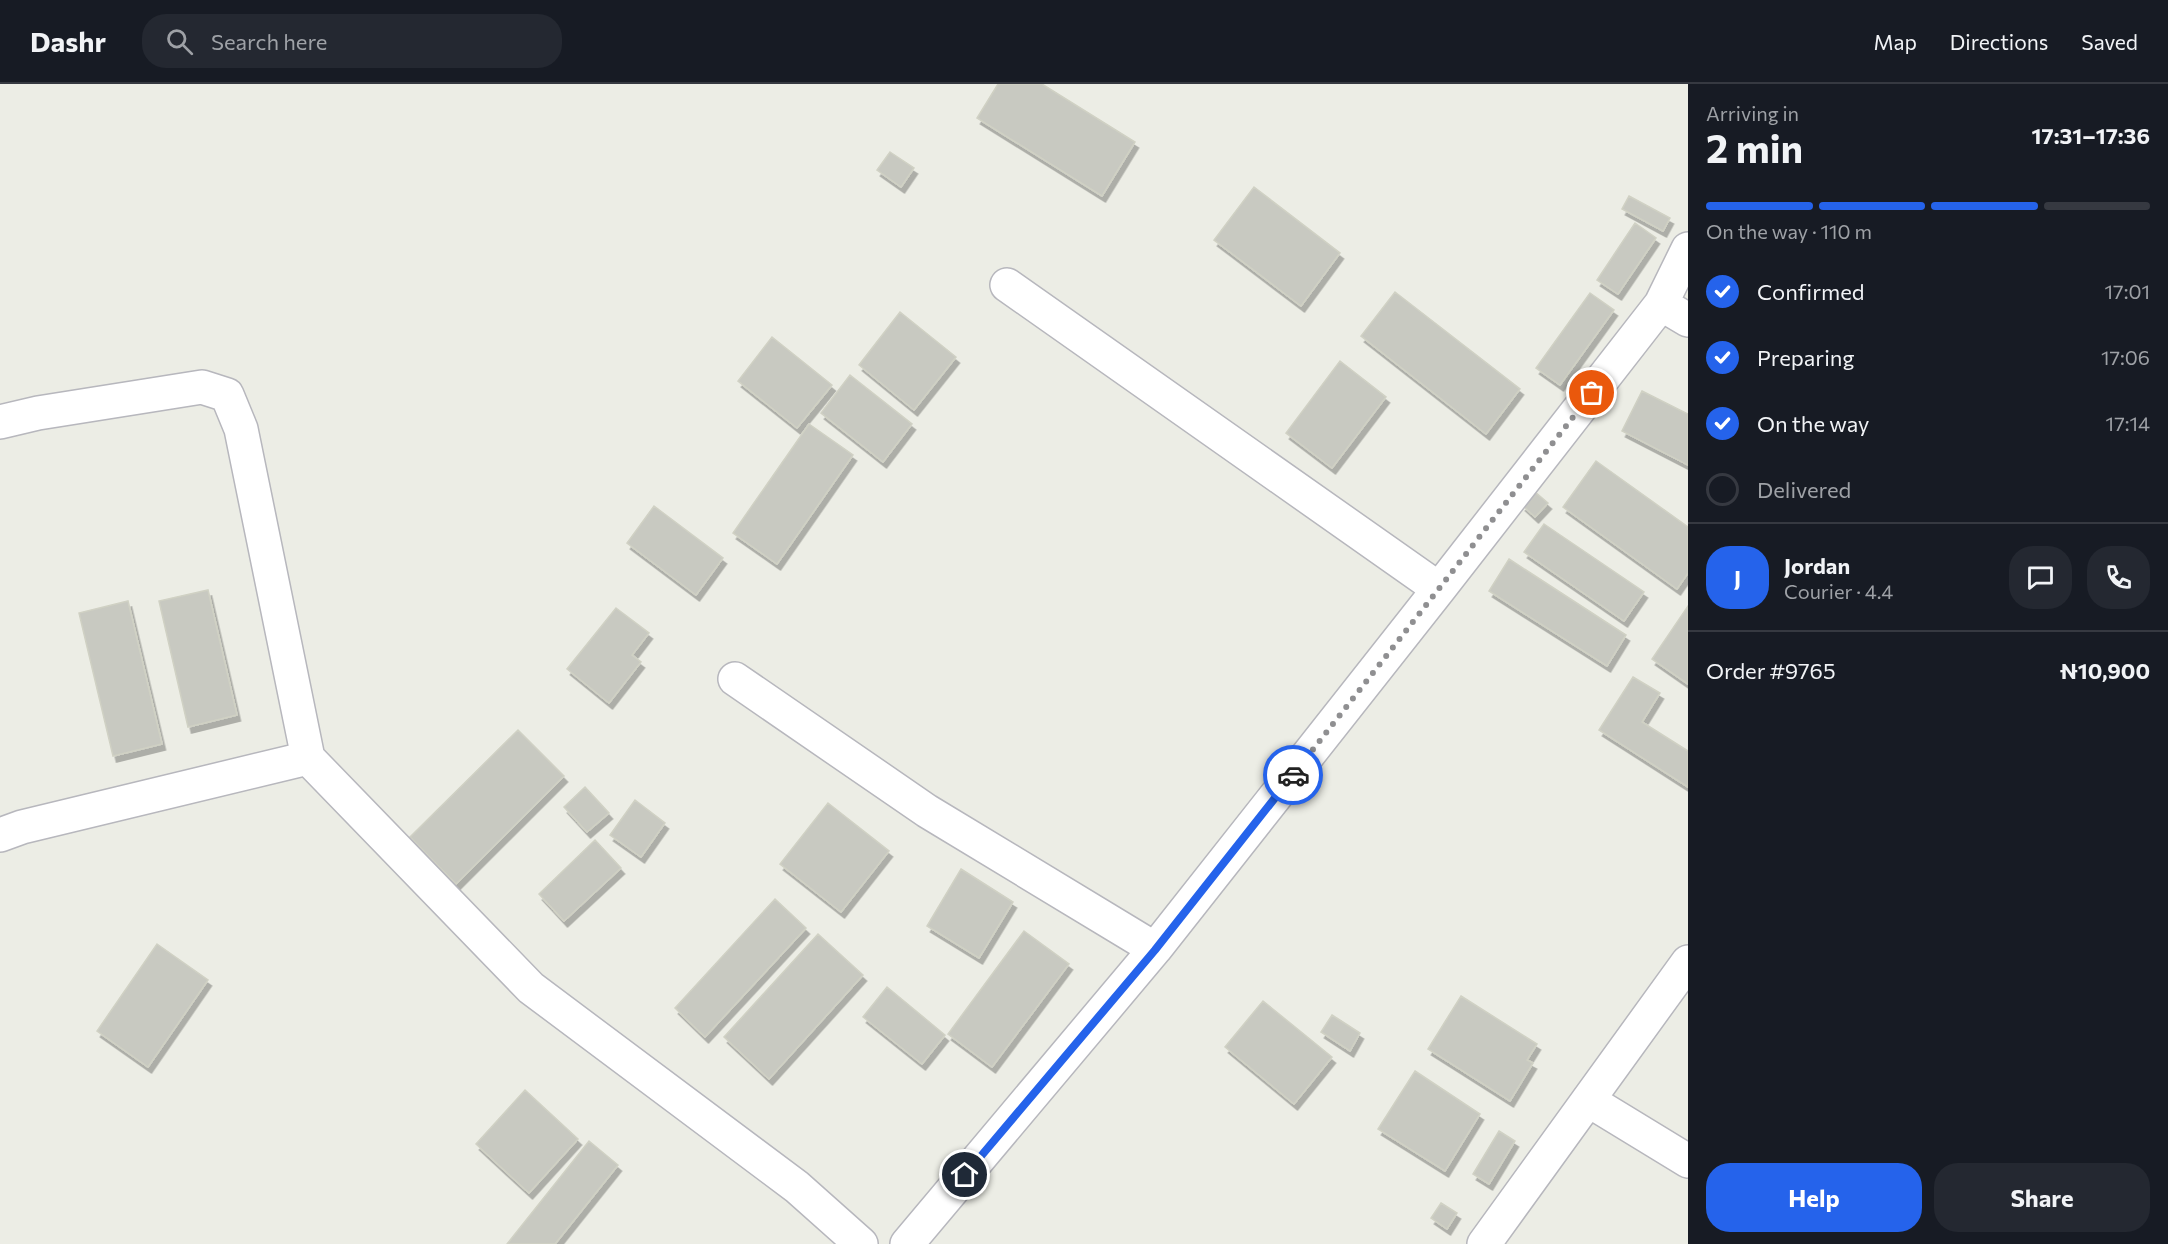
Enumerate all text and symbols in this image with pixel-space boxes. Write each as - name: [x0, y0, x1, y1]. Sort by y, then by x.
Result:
- search box: [142, 14, 562, 68]
- text: Dashr: [30, 24, 106, 58]
- icon: search: [163, 25, 196, 58]
- text: Search here: [211, 28, 327, 55]
- text: Map: [1874, 29, 1917, 54]
- text: Directions: [1950, 29, 2048, 54]
- text: Saved: [2081, 29, 2138, 54]
- text: Arriving in: [1706, 101, 1799, 125]
- text: 17:31–17:36: [2032, 122, 2150, 149]
- text: 2 min: [1706, 123, 1803, 171]
- text: On the way · 110 m: [1706, 219, 1872, 243]
- icon: check: [1706, 275, 1739, 308]
- text: Confirmed: [1757, 278, 1864, 305]
- text: 17:01: [2105, 279, 2150, 303]
- icon: check: [1706, 341, 1739, 374]
- text: Preparing: [1757, 344, 1854, 371]
- text: 17:06: [2101, 345, 2150, 369]
- pin: [1566, 367, 1617, 418]
- icon: bag: [1575, 376, 1608, 409]
- icon: check: [1706, 407, 1739, 440]
- text: On the way: [1757, 410, 1869, 437]
- text: 17:14: [2106, 411, 2150, 435]
- text: Delivered: [1757, 476, 1851, 503]
- button: chat: [2009, 546, 2072, 609]
- button: phone: [2087, 546, 2150, 609]
- text: Jordan: [1784, 552, 1850, 579]
- text: J: [1734, 564, 1741, 591]
- text: Courier · 4.4: [1784, 579, 1893, 603]
- text: Order #9765: [1706, 657, 1836, 684]
- text: ₦10,900: [2060, 657, 2150, 684]
- courier: [1263, 745, 1323, 805]
- icon: car: [1277, 759, 1310, 792]
- pin: [939, 1149, 990, 1200]
- icon: home: [948, 1158, 981, 1191]
- button: Help: [1706, 1163, 1922, 1232]
- button: Share: [1934, 1163, 2150, 1232]

